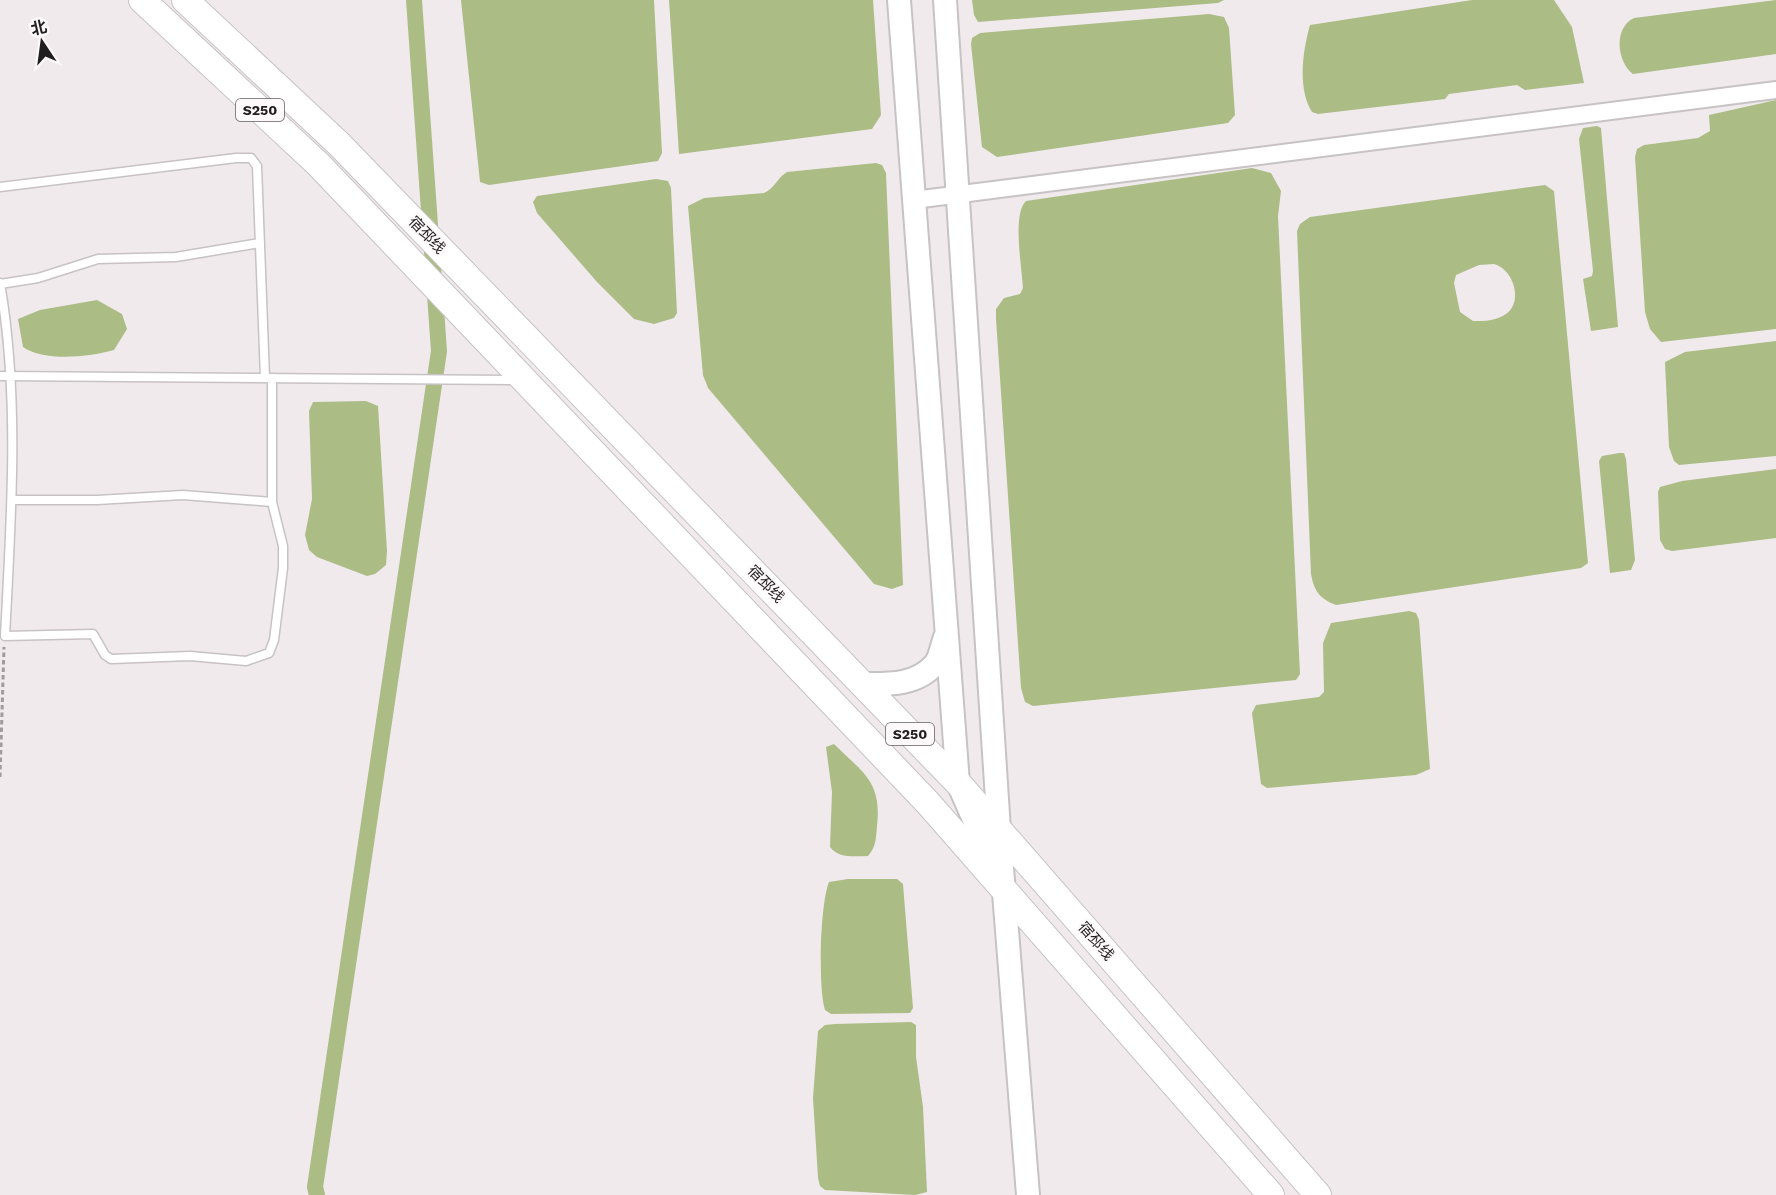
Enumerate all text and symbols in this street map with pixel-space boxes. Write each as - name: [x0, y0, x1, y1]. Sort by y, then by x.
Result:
- north arrow: [12, 12, 72, 72]
- text: 北: [29, 17, 49, 39]
- road number: S250: [236, 99, 284, 121]
- street label: 宿邳线: [405, 213, 449, 257]
- street label: 宿邳线: [744, 562, 788, 606]
- road number: S250: [886, 723, 934, 745]
- street label: 宿邳线: [1074, 918, 1118, 964]

